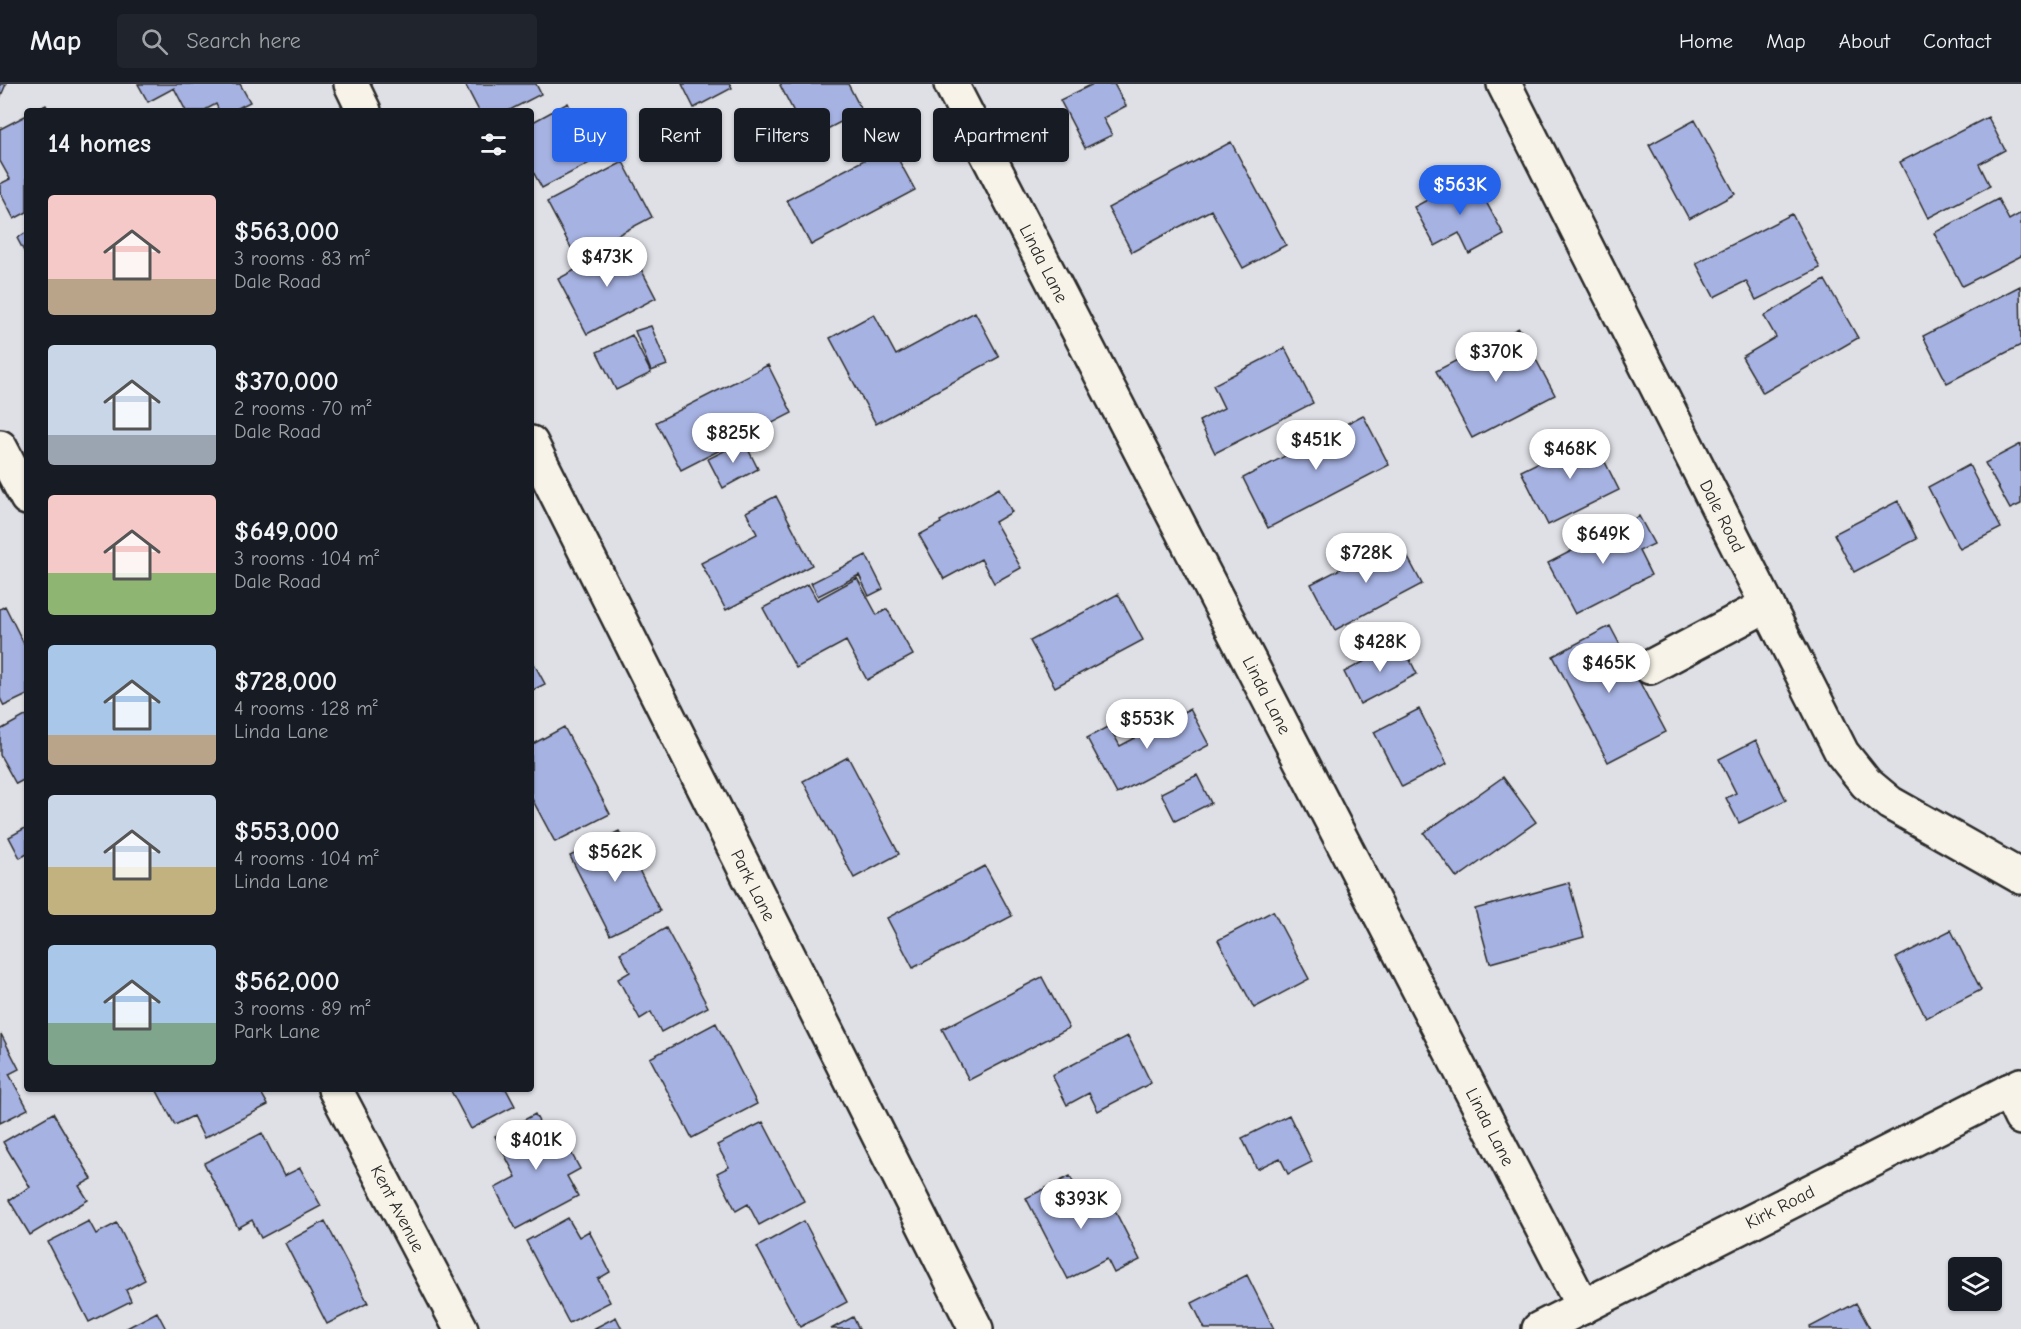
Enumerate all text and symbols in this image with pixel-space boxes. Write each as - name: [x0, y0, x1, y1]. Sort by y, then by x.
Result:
- search box: [117, 14, 537, 68]
- text: Map: [30, 25, 81, 57]
- icon: search: [138, 25, 171, 58]
- text: Search here: [186, 28, 301, 54]
- text: Home: [1679, 29, 1733, 53]
- text: Map: [1766, 29, 1806, 53]
- text: About: [1839, 29, 1890, 53]
- text: Contact: [1923, 29, 1991, 53]
- chip: Buy: [552, 108, 627, 162]
- chip: Rent: [639, 108, 722, 162]
- chip: Filters: [734, 108, 830, 162]
- chip: New: [842, 108, 921, 162]
- chip: Apartment: [933, 108, 1069, 162]
- icon: filters: [477, 128, 510, 161]
- text: 14 homes: [48, 129, 151, 159]
- pin: $563K: [1418, 165, 1502, 216]
- text: $563K: [1433, 173, 1487, 196]
- text: $563,000: [234, 217, 339, 247]
- icon: home: [96, 219, 168, 291]
- street label: Linda Lane: [1015, 221, 1073, 306]
- pin: $473K: [565, 237, 649, 288]
- text: $473K: [581, 245, 633, 268]
- text: 3 rooms · 83 m²: [234, 247, 370, 270]
- text: Dale Road: [234, 270, 321, 293]
- pin: $370K: [1454, 332, 1538, 383]
- text: $370K: [1469, 340, 1523, 363]
- text: $370,000: [234, 367, 339, 397]
- icon: home: [96, 369, 168, 441]
- text: 2 rooms · 70 m²: [234, 397, 371, 420]
- pin: $825K: [691, 413, 775, 464]
- text: Dale Road: [234, 420, 321, 443]
- pin: $451K: [1274, 420, 1358, 471]
- text: $825K: [706, 421, 760, 444]
- text: $451K: [1290, 428, 1342, 451]
- pin: $468K: [1528, 429, 1612, 480]
- text: $468K: [1543, 437, 1597, 460]
- street label: Dale Road: [1695, 476, 1749, 556]
- pin: $649K: [1561, 514, 1645, 565]
- text: $649,000: [234, 517, 339, 547]
- icon: home: [96, 519, 168, 591]
- text: $649K: [1576, 522, 1630, 545]
- pin: $728K: [1324, 533, 1408, 584]
- text: $728K: [1340, 541, 1392, 564]
- text: 3 rooms · 104 m²: [234, 547, 379, 570]
- text: Dale Road: [234, 570, 321, 593]
- pin: $428K: [1338, 622, 1422, 673]
- text: $428K: [1354, 630, 1406, 653]
- pin: $465K: [1567, 643, 1651, 694]
- text: $465K: [1582, 651, 1636, 674]
- street label: Linda Lane: [1238, 653, 1296, 738]
- text: $728,000: [234, 667, 337, 697]
- icon: home: [96, 669, 168, 741]
- text: 4 rooms · 128 m²: [234, 697, 378, 720]
- pin: $553K: [1105, 699, 1189, 750]
- text: $553K: [1120, 707, 1174, 730]
- text: Linda Lane: [234, 720, 328, 743]
- text: $553,000: [234, 817, 340, 847]
- icon: home: [96, 819, 168, 891]
- pin: $562K: [573, 832, 657, 883]
- text: $562K: [588, 840, 642, 863]
- street label: Park Lane: [726, 846, 780, 925]
- text: 4 rooms · 104 m²: [234, 847, 379, 870]
- text: Linda Lane: [234, 870, 328, 893]
- text: $562,000: [234, 967, 340, 997]
- icon: home: [96, 969, 168, 1041]
- text: 3 rooms · 89 m²: [234, 997, 370, 1020]
- text: Park Lane: [234, 1020, 320, 1043]
- street label: Linda Lane: [1461, 1084, 1519, 1170]
- pin: $401K: [494, 1120, 578, 1171]
- text: $401K: [510, 1128, 562, 1151]
- street label: Kent Avenue: [366, 1162, 429, 1256]
- pin: $393K: [1039, 1179, 1123, 1230]
- street label: Kirk Road: [1742, 1181, 1818, 1233]
- text: $393K: [1054, 1187, 1108, 1210]
- map controls: [1948, 1257, 2002, 1311]
- button: layers: [1948, 1257, 2002, 1311]

